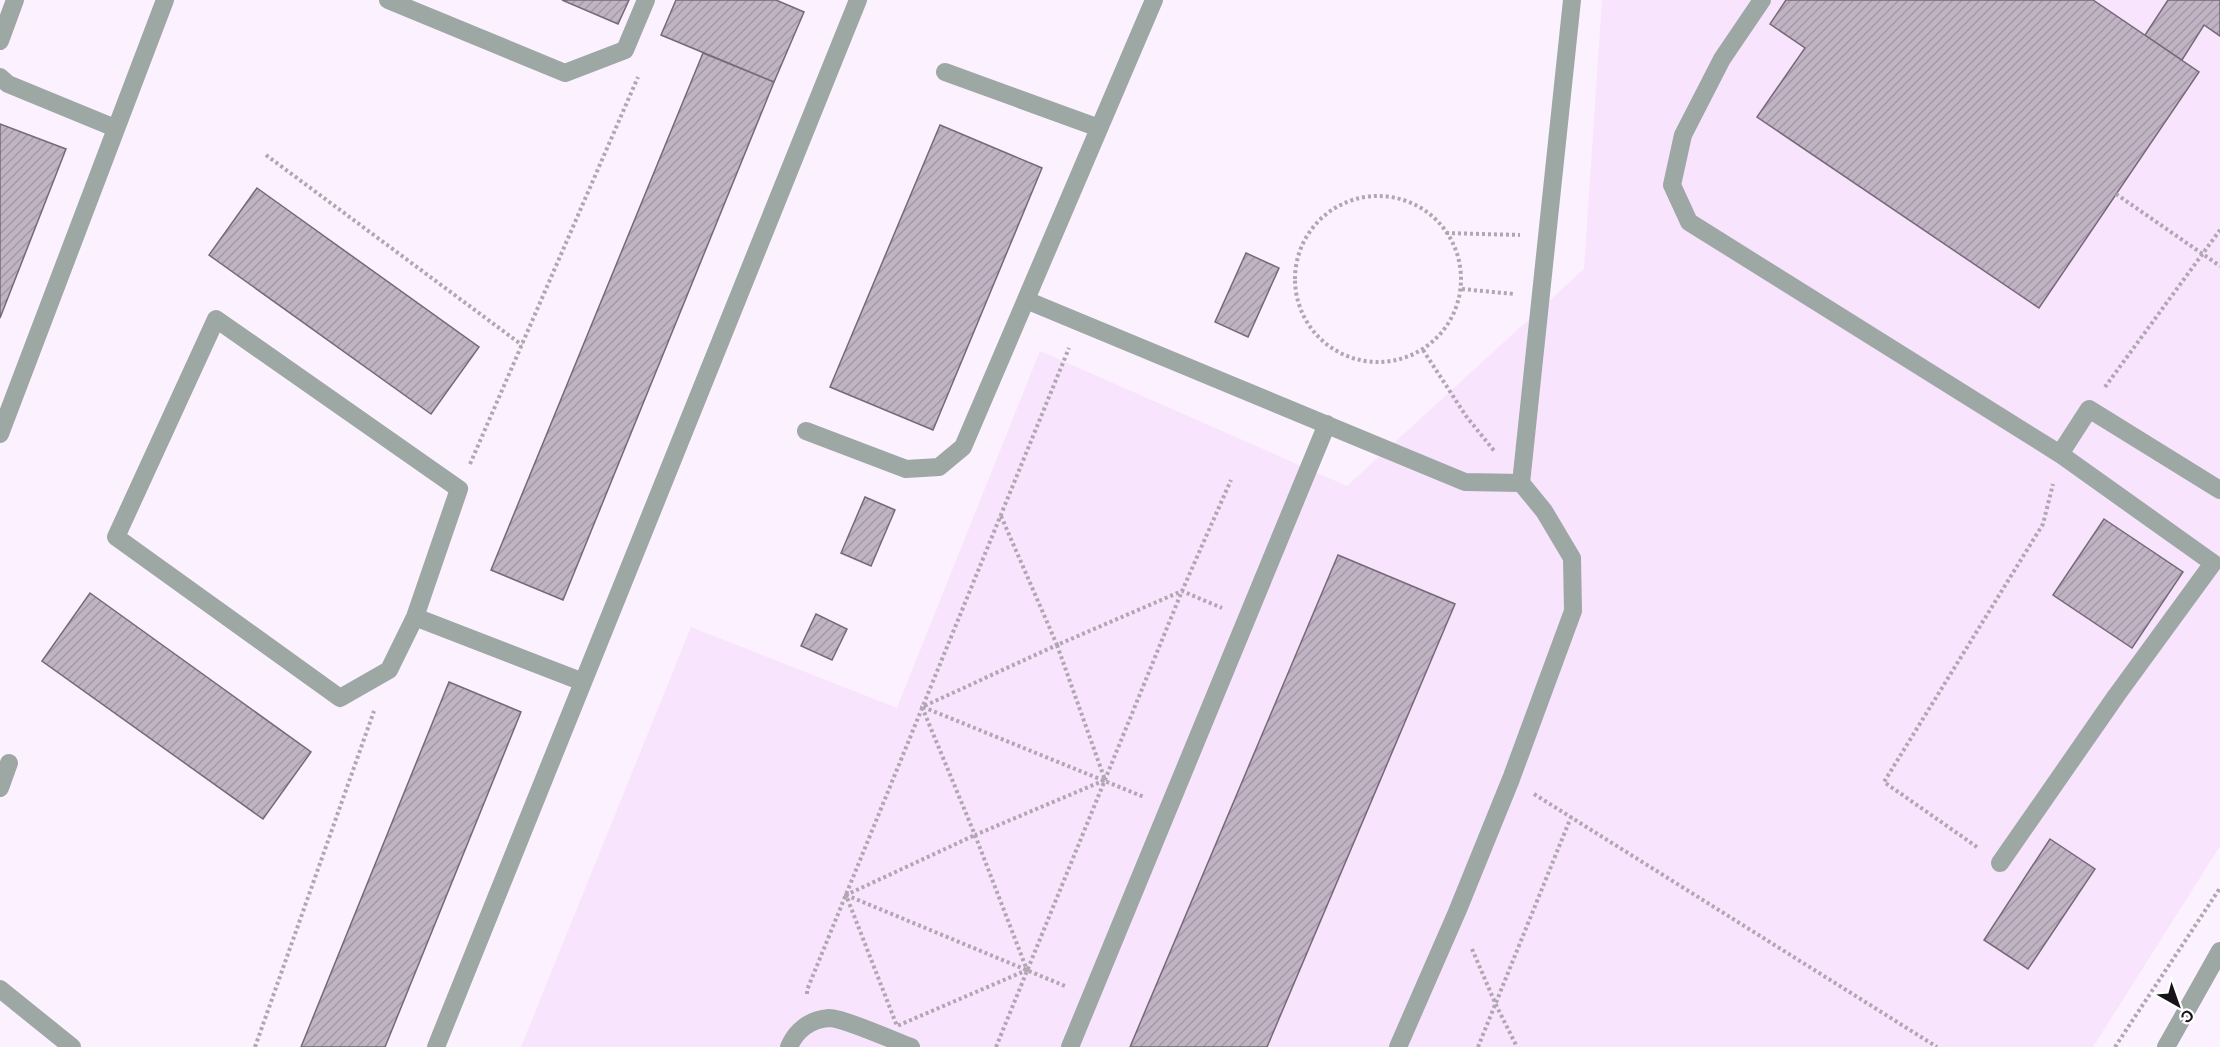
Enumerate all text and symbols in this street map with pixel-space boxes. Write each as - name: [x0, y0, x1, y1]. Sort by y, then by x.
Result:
- north arrow: [2148, 975, 2208, 1035]
- text: С: [2177, 1006, 2198, 1028]

